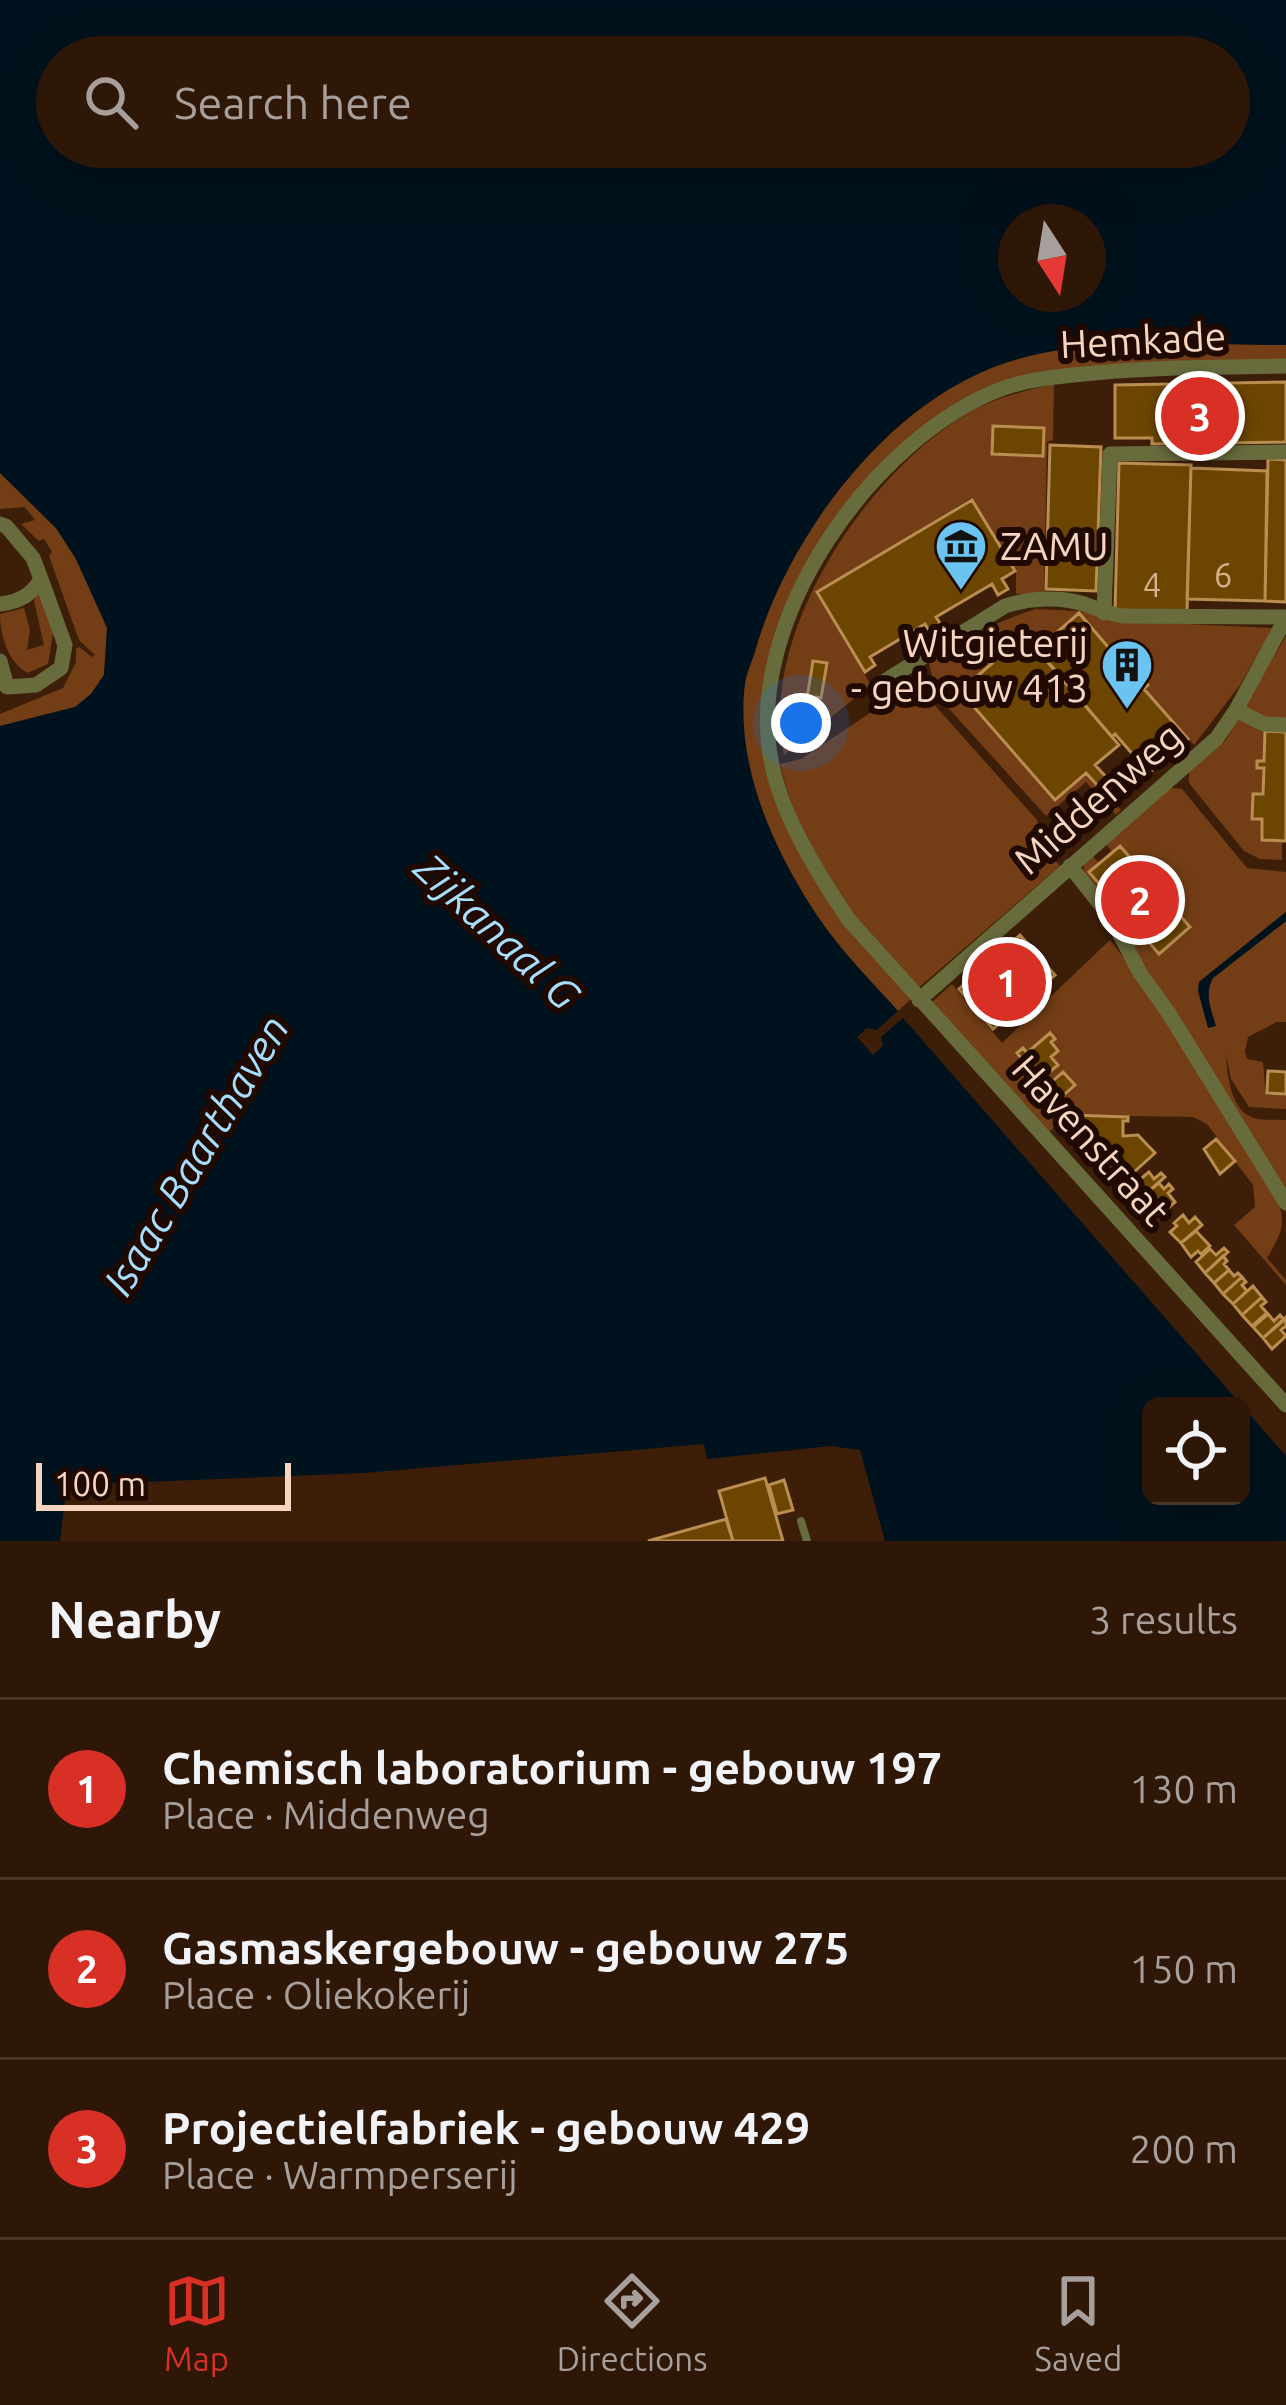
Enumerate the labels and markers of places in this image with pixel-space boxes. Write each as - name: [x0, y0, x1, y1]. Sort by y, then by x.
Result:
- pin: 3: [1161, 371, 1239, 461]
- museum icon: ZAMU: [933, 518, 989, 592]
- place label: ZAMU: [1000, 524, 1109, 567]
- place label: Witgieterij - gebouw 413: [851, 621, 1088, 709]
- building icon: Witgieterij - gebouw 413: [1099, 637, 1155, 711]
- pin: 2: [1101, 855, 1179, 945]
- pin: 1: [968, 937, 1046, 1027]

